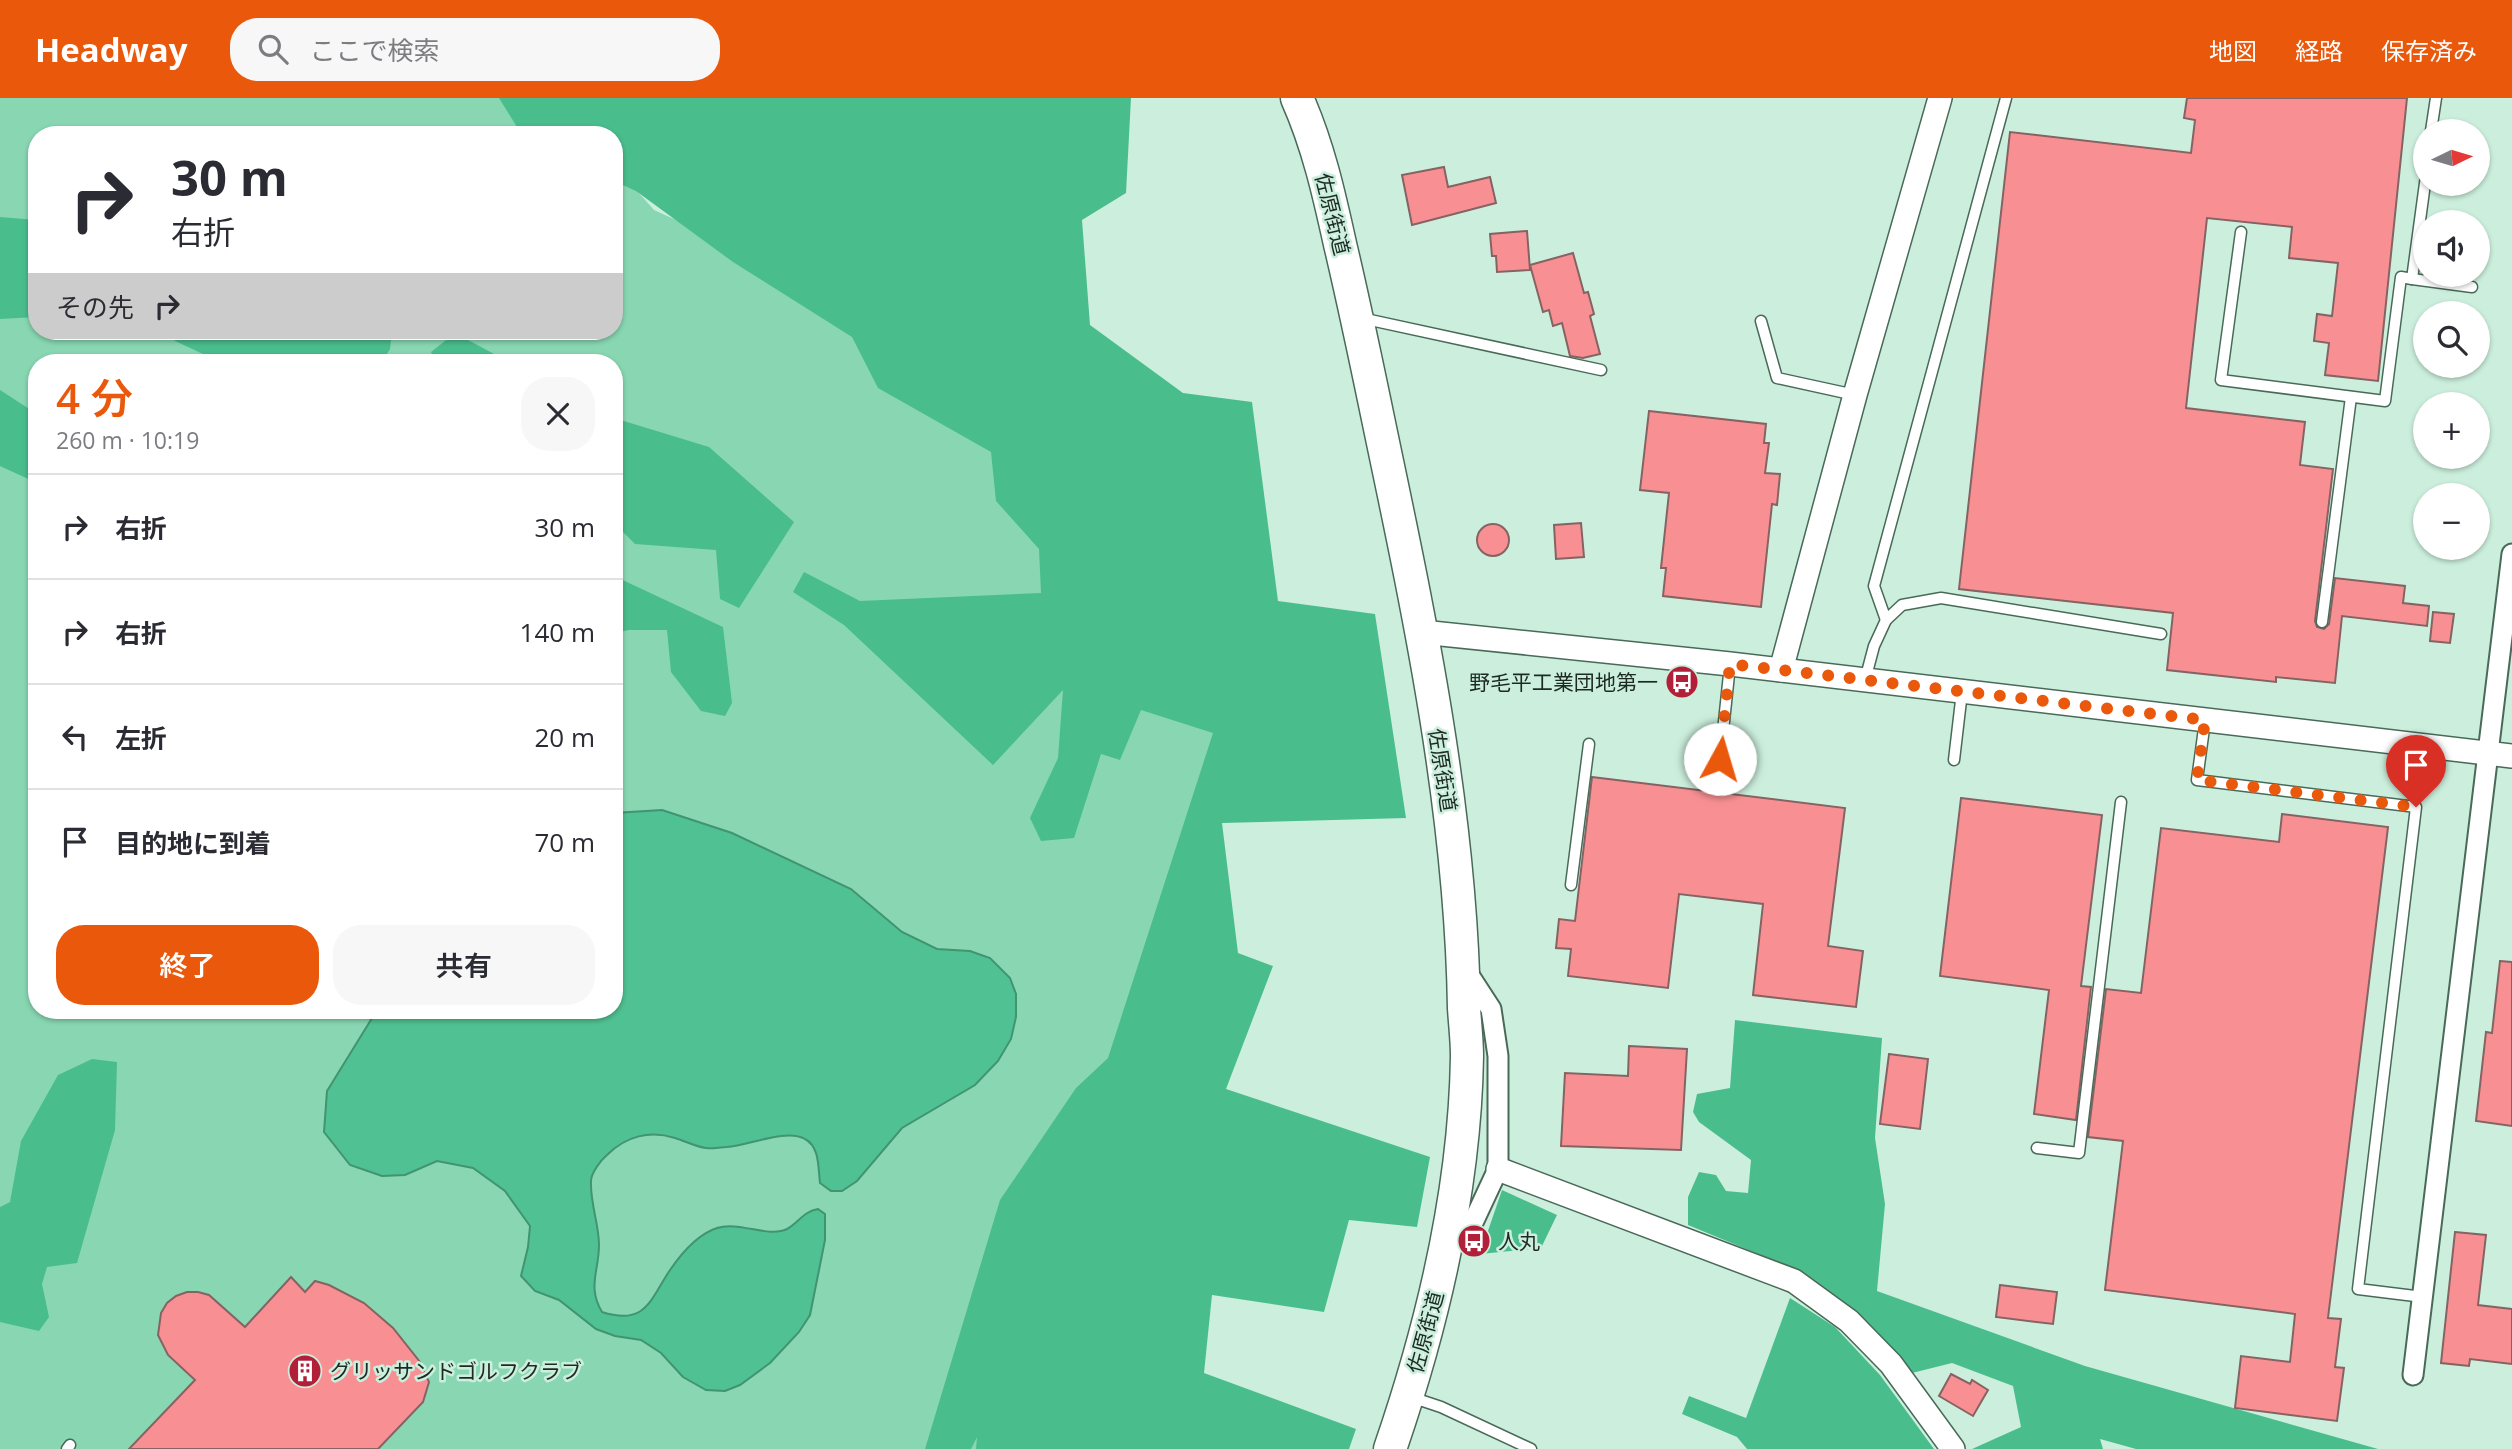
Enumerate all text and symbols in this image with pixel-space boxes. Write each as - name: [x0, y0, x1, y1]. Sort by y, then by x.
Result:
- search box: [230, 18, 720, 81]
- text: Headway: [35, 27, 188, 72]
- icon: search: [254, 30, 292, 68]
- text: ここで検索: [310, 32, 440, 68]
- text: 地図: [2209, 34, 2257, 67]
- text: 経路: [2295, 34, 2343, 67]
- text: 保存済み: [2381, 34, 2477, 67]
- north arrow: [2413, 119, 2490, 196]
- map controls: [2413, 119, 2490, 560]
- text: 30 m: [171, 144, 288, 210]
- icon: right: [56, 154, 147, 245]
- street label: 佐原街道: [1309, 170, 1357, 258]
- text: 右折: [171, 210, 235, 253]
- button: sound: [2413, 210, 2490, 287]
- icon: right: [148, 287, 186, 325]
- text: その先: [56, 289, 134, 325]
- button: search: [2413, 301, 2490, 378]
- text: 4 分: [56, 369, 133, 426]
- button: close: [521, 377, 595, 451]
- button: +: [2413, 392, 2490, 469]
- text: 260 m · 10:19: [56, 424, 199, 456]
- button: −: [2413, 483, 2490, 560]
- icon: right: [56, 508, 94, 546]
- text: 30 m: [534, 509, 595, 545]
- text: 右折: [115, 510, 167, 546]
- icon: right: [56, 613, 94, 651]
- text: 140 m: [520, 614, 595, 650]
- text: 右折: [115, 615, 167, 651]
- bus stop icon: 野毛平工業団地第一: [1663, 663, 1701, 701]
- place label: 野毛平工業団地第一: [1469, 668, 1658, 696]
- icon: left: [56, 718, 94, 756]
- text: 20 m: [534, 719, 595, 755]
- text: 左折: [115, 720, 167, 756]
- position arrow: [1683, 722, 1757, 796]
- street label: 佐原街道: [1423, 726, 1463, 814]
- pin: [2386, 735, 2446, 807]
- icon: arrive: [2397, 746, 2435, 784]
- icon: arrive: [56, 823, 94, 861]
- text: 70 m: [534, 824, 595, 860]
- text: 目的地に到着: [115, 825, 271, 861]
- button: 終了: [56, 925, 319, 1005]
- button: 共有: [333, 925, 595, 1005]
- bus stop icon: 人丸: [1455, 1222, 1493, 1260]
- place label: 人丸: [1498, 1227, 1540, 1255]
- street label: 佐原街道: [1401, 1288, 1449, 1376]
- building icon: グリッサンドゴルフクラブ: [286, 1352, 324, 1390]
- place label: グリッサンドゴルフクラブ: [330, 1357, 582, 1385]

